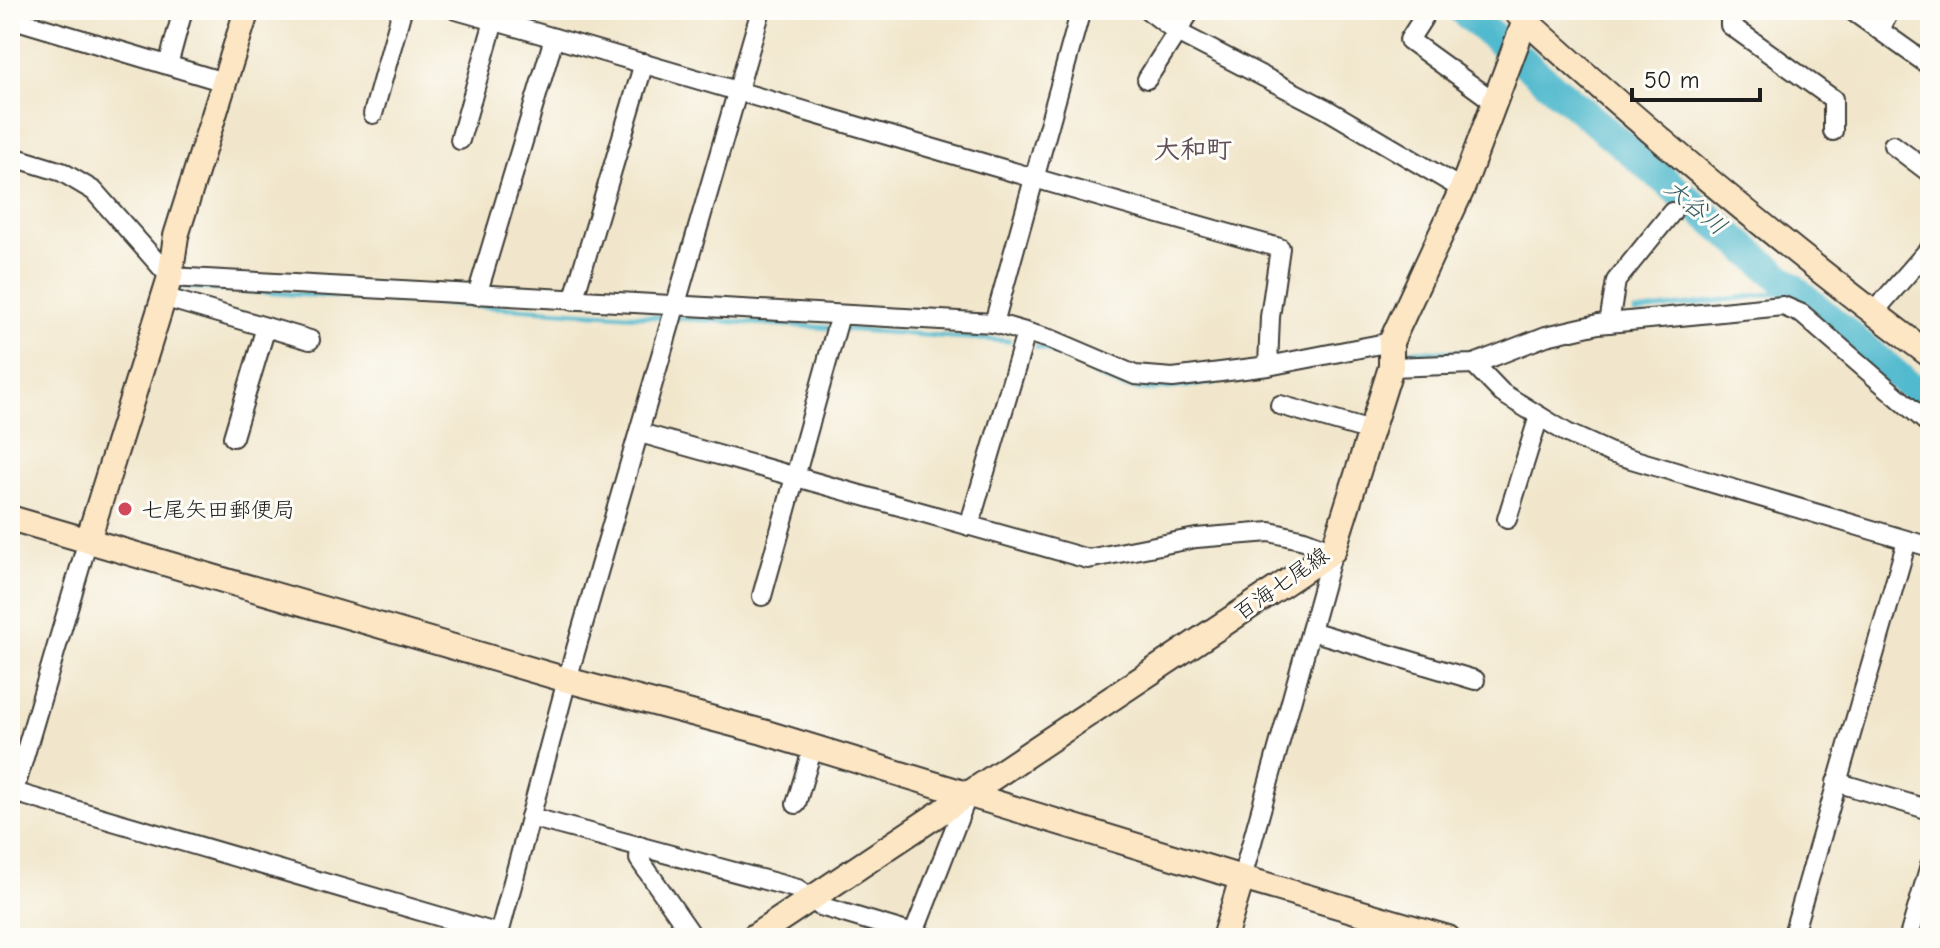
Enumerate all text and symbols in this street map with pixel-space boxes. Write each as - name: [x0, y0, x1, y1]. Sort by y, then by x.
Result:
- scale bar: [1632, 52, 1760, 102]
- text: 50 m: [1644, 66, 1700, 94]
- district label: 大和町: [1154, 135, 1232, 165]
- water label: 大谷川: [1659, 173, 1733, 241]
- place label: 七尾矢田郵便局: [141, 497, 295, 523]
- marker: 七尾矢田郵便局: [116, 500, 134, 518]
- street label: 百海七尾線: [1229, 542, 1334, 626]

